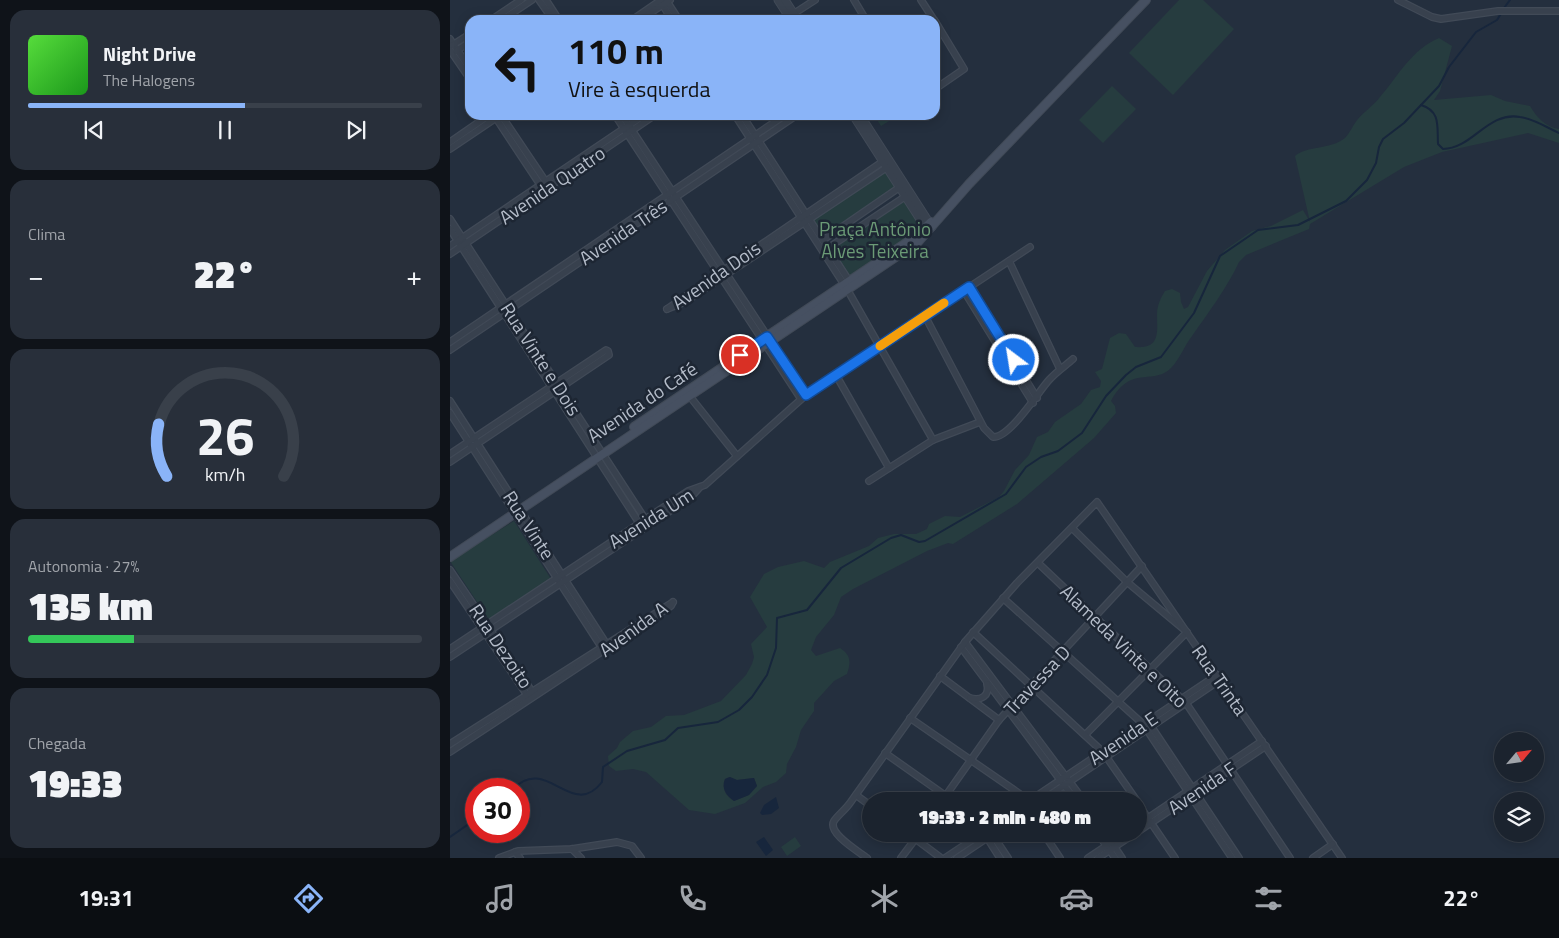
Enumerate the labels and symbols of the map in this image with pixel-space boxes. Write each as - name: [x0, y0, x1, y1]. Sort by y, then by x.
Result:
- street label: Avenida Quatro: [493, 138, 611, 231]
- street label: Avenida Três: [573, 191, 673, 272]
- park label: Praça Antônio Alves Teixeira: [819, 214, 931, 265]
- street label: Avenida Dois: [665, 233, 766, 316]
- street label: Rua Vinte e Dois: [494, 296, 589, 421]
- position arrow: [987, 333, 1039, 385]
- pin: [719, 334, 761, 376]
- street label: Avenida do Café: [581, 354, 703, 449]
- street label: Avenida Um: [602, 480, 699, 555]
- street label: Rua Vinte: [496, 485, 563, 565]
- street label: Alameda Vinte e Oito: [1054, 577, 1195, 714]
- street label: Avenida A: [592, 594, 673, 664]
- street label: Rua Dezoito: [462, 597, 540, 694]
- street label: Travessa D: [997, 638, 1077, 721]
- street label: Rua Trinta: [1185, 638, 1256, 722]
- street label: Avenida E: [1082, 704, 1163, 771]
- north arrow: [1494, 732, 1544, 782]
- street label: Avenida F: [1161, 754, 1242, 821]
- speed limit sign: 30: [465, 778, 530, 843]

